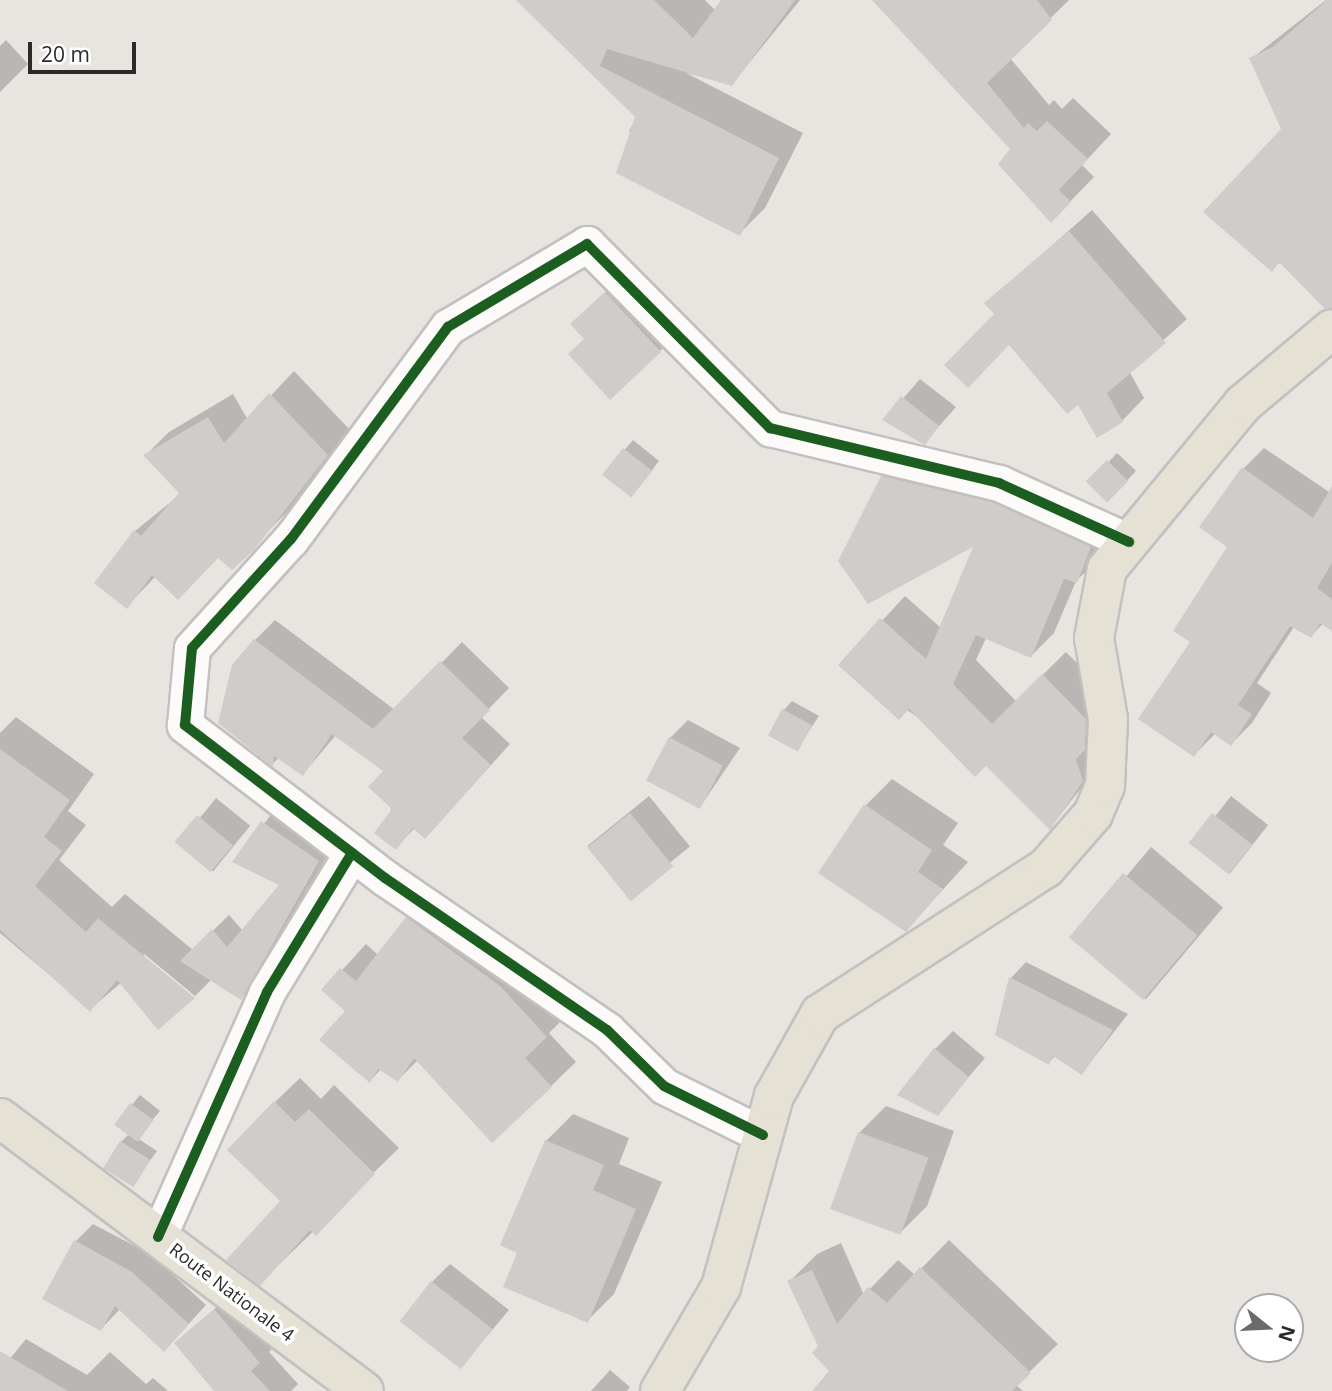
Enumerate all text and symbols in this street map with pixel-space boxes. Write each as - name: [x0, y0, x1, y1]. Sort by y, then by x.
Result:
- scale bar: [32, 28, 140, 72]
- text: 20 m: [41, 40, 90, 68]
- street label: Route Nationale 4: [166, 1238, 298, 1346]
- north arrow: [1234, 1293, 1304, 1363]
- text: N: [1272, 1322, 1302, 1345]

